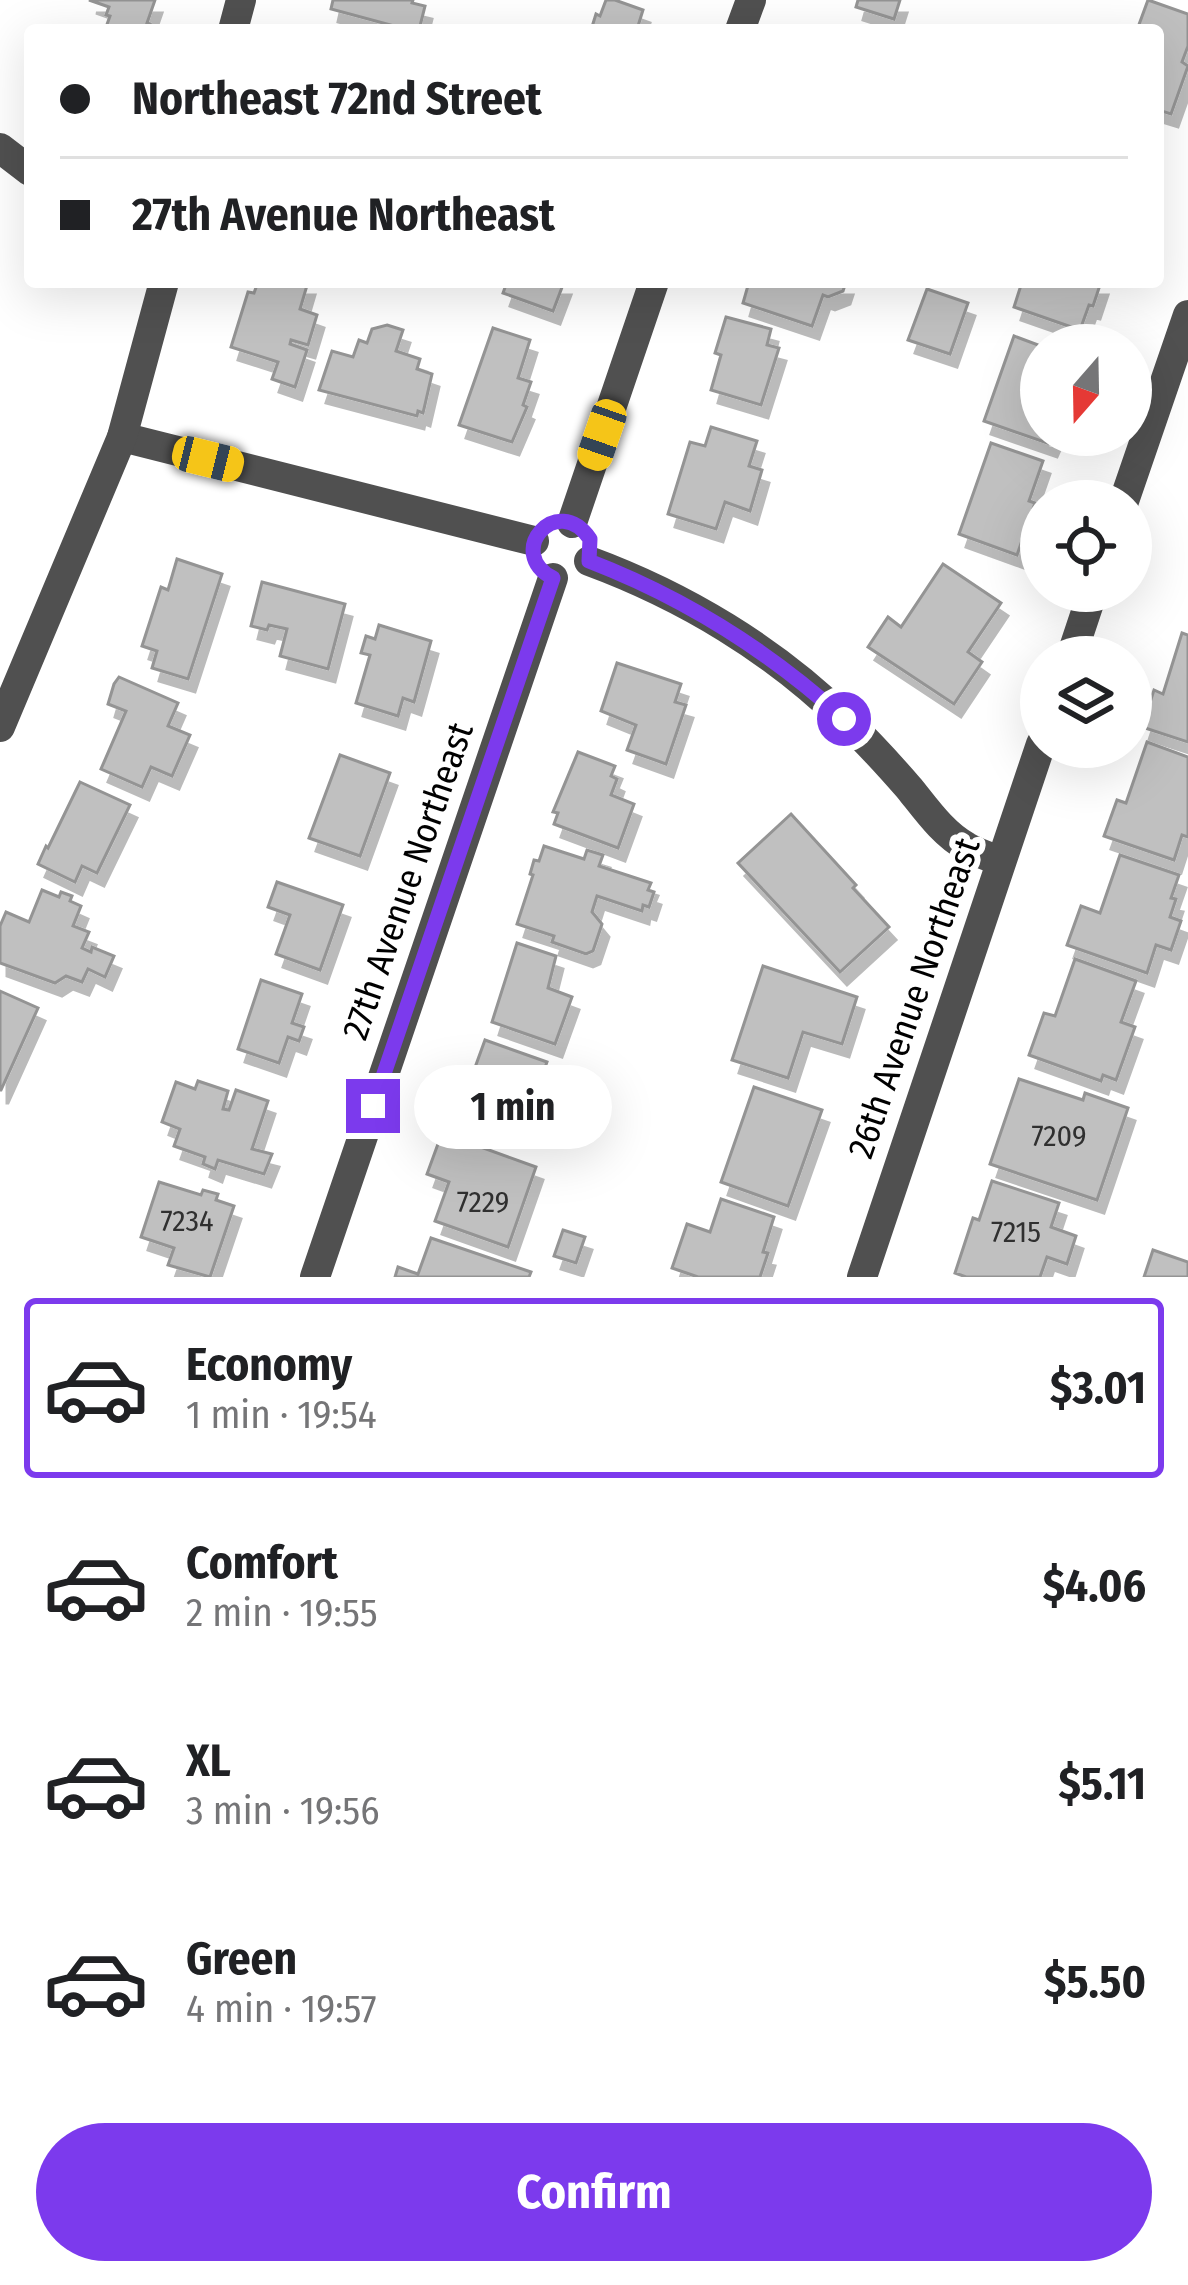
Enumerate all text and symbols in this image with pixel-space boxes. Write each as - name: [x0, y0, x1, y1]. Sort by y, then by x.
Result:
- text: Northeast 72nd Street: [132, 72, 542, 126]
- text: 27th Avenue Northeast: [132, 188, 555, 242]
- north arrow: [1020, 324, 1152, 456]
- map controls: [1020, 324, 1152, 768]
- car: [573, 395, 631, 475]
- car: [169, 433, 247, 485]
- button: locate: [1020, 480, 1152, 612]
- button: layers: [1020, 636, 1152, 768]
- route start: [817, 692, 871, 746]
- street label: 27th Avenue Northeast: [333, 717, 483, 1045]
- street label: 26th Avenue Northeast: [839, 832, 990, 1164]
- callout: 1 min: [415, 1064, 613, 1148]
- route end: [346, 1079, 400, 1133]
- text: 1 min: [471, 1084, 555, 1130]
- house number: 7209: [1031, 1118, 1087, 1154]
- house number: 7229: [457, 1184, 509, 1220]
- house number: 7234: [161, 1203, 213, 1239]
- house number: 7215: [991, 1214, 1041, 1250]
- icon: car: [42, 1334, 150, 1442]
- text: Economy: [186, 1338, 352, 1392]
- text: $3.01: [1050, 1361, 1146, 1415]
- text: 1 min · 19:54: [186, 1392, 377, 1438]
- icon: car: [42, 1532, 150, 1640]
- text: Comfort: [186, 1536, 338, 1590]
- text: $4.06: [1043, 1559, 1146, 1613]
- text: 2 min · 19:55: [186, 1590, 378, 1636]
- icon: car: [42, 1730, 150, 1838]
- text: XL: [186, 1734, 231, 1788]
- text: $5.11: [1058, 1757, 1146, 1811]
- text: 3 min · 19:56: [186, 1788, 380, 1834]
- icon: car: [42, 1928, 150, 2036]
- text: Green: [186, 1932, 297, 1986]
- text: $5.50: [1044, 1955, 1146, 2009]
- text: 4 min · 19:57: [186, 1986, 376, 2032]
- button: Confirm: [36, 2123, 1152, 2261]

